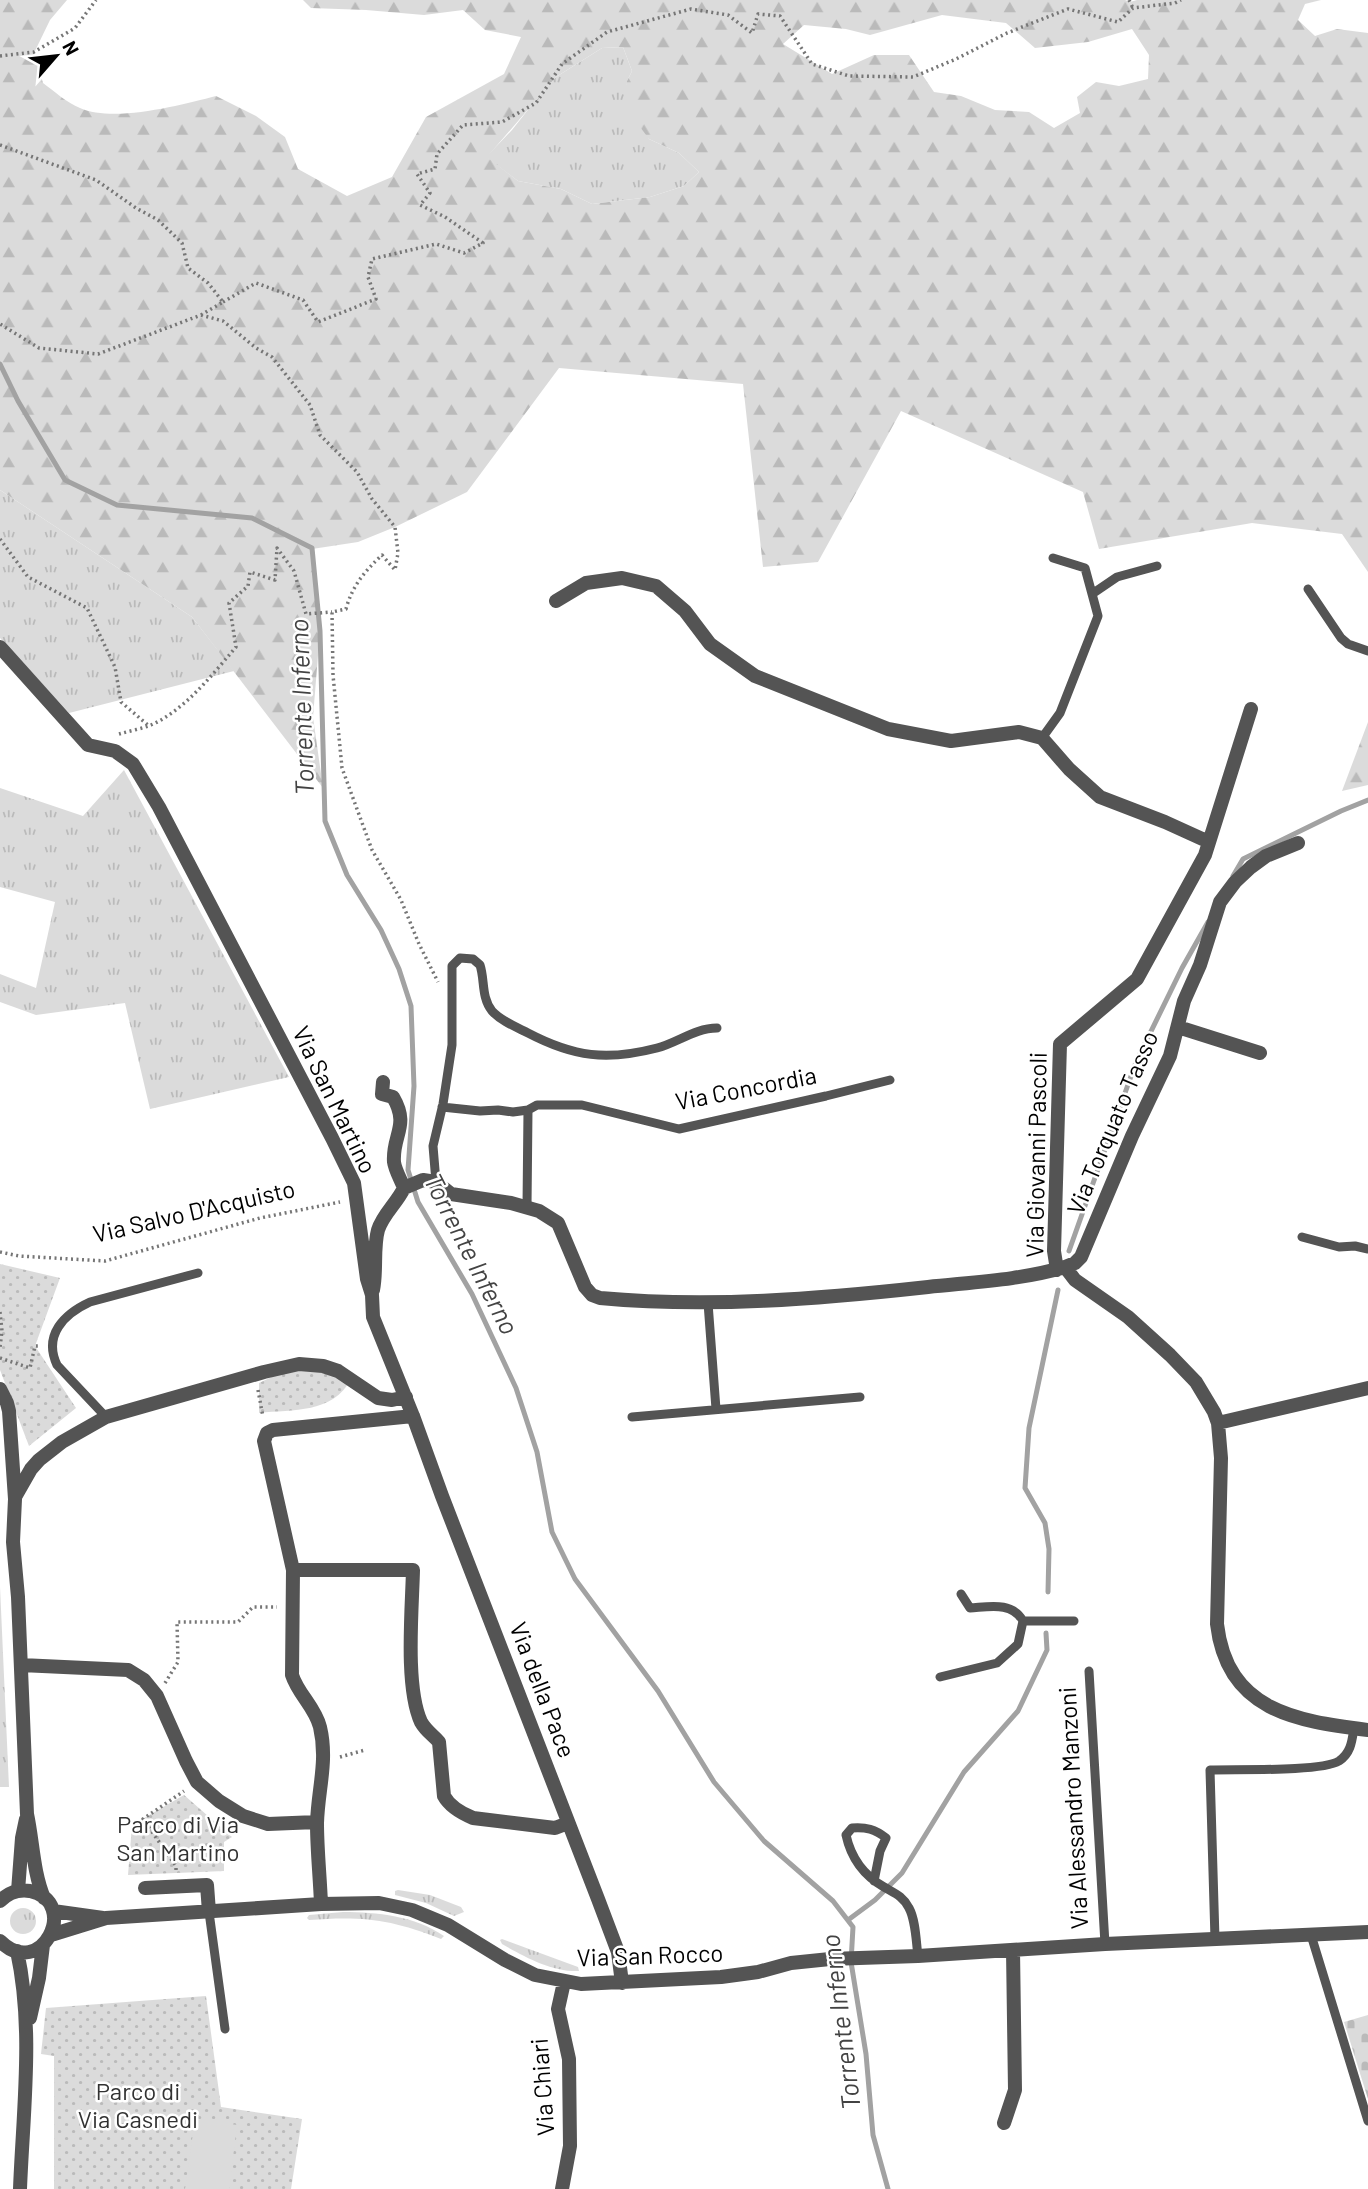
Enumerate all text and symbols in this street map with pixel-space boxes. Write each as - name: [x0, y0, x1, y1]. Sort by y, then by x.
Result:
- north arrow: [21, 21, 91, 91]
- text: N: [58, 37, 85, 59]
- water label: Torrente Inferno: [282, 618, 319, 796]
- street label: Via San Martino: [287, 1021, 384, 1178]
- street label: Via Torquato Tasso: [1060, 1026, 1163, 1219]
- street label: Via Giovanni Pascoli: [1019, 1052, 1052, 1258]
- street label: Via Concordia: [673, 1060, 819, 1115]
- water label: Torrente Inferno: [418, 1168, 526, 1339]
- street label: Via Salvo D'Acquisto: [90, 1173, 298, 1248]
- street label: Via della Pace: [504, 1618, 583, 1761]
- street label: Via Alessandro Manzoni: [1052, 1686, 1093, 1930]
- park label: Parco di Via San Martino: [116, 1809, 240, 1866]
- water label: Torrente Inferno: [813, 1933, 866, 2112]
- street label: Via San Rocco: [576, 1937, 724, 1972]
- street label: Via Chiari: [524, 2037, 559, 2137]
- park label: Parco di Via Casnedi: [78, 2076, 198, 2133]

